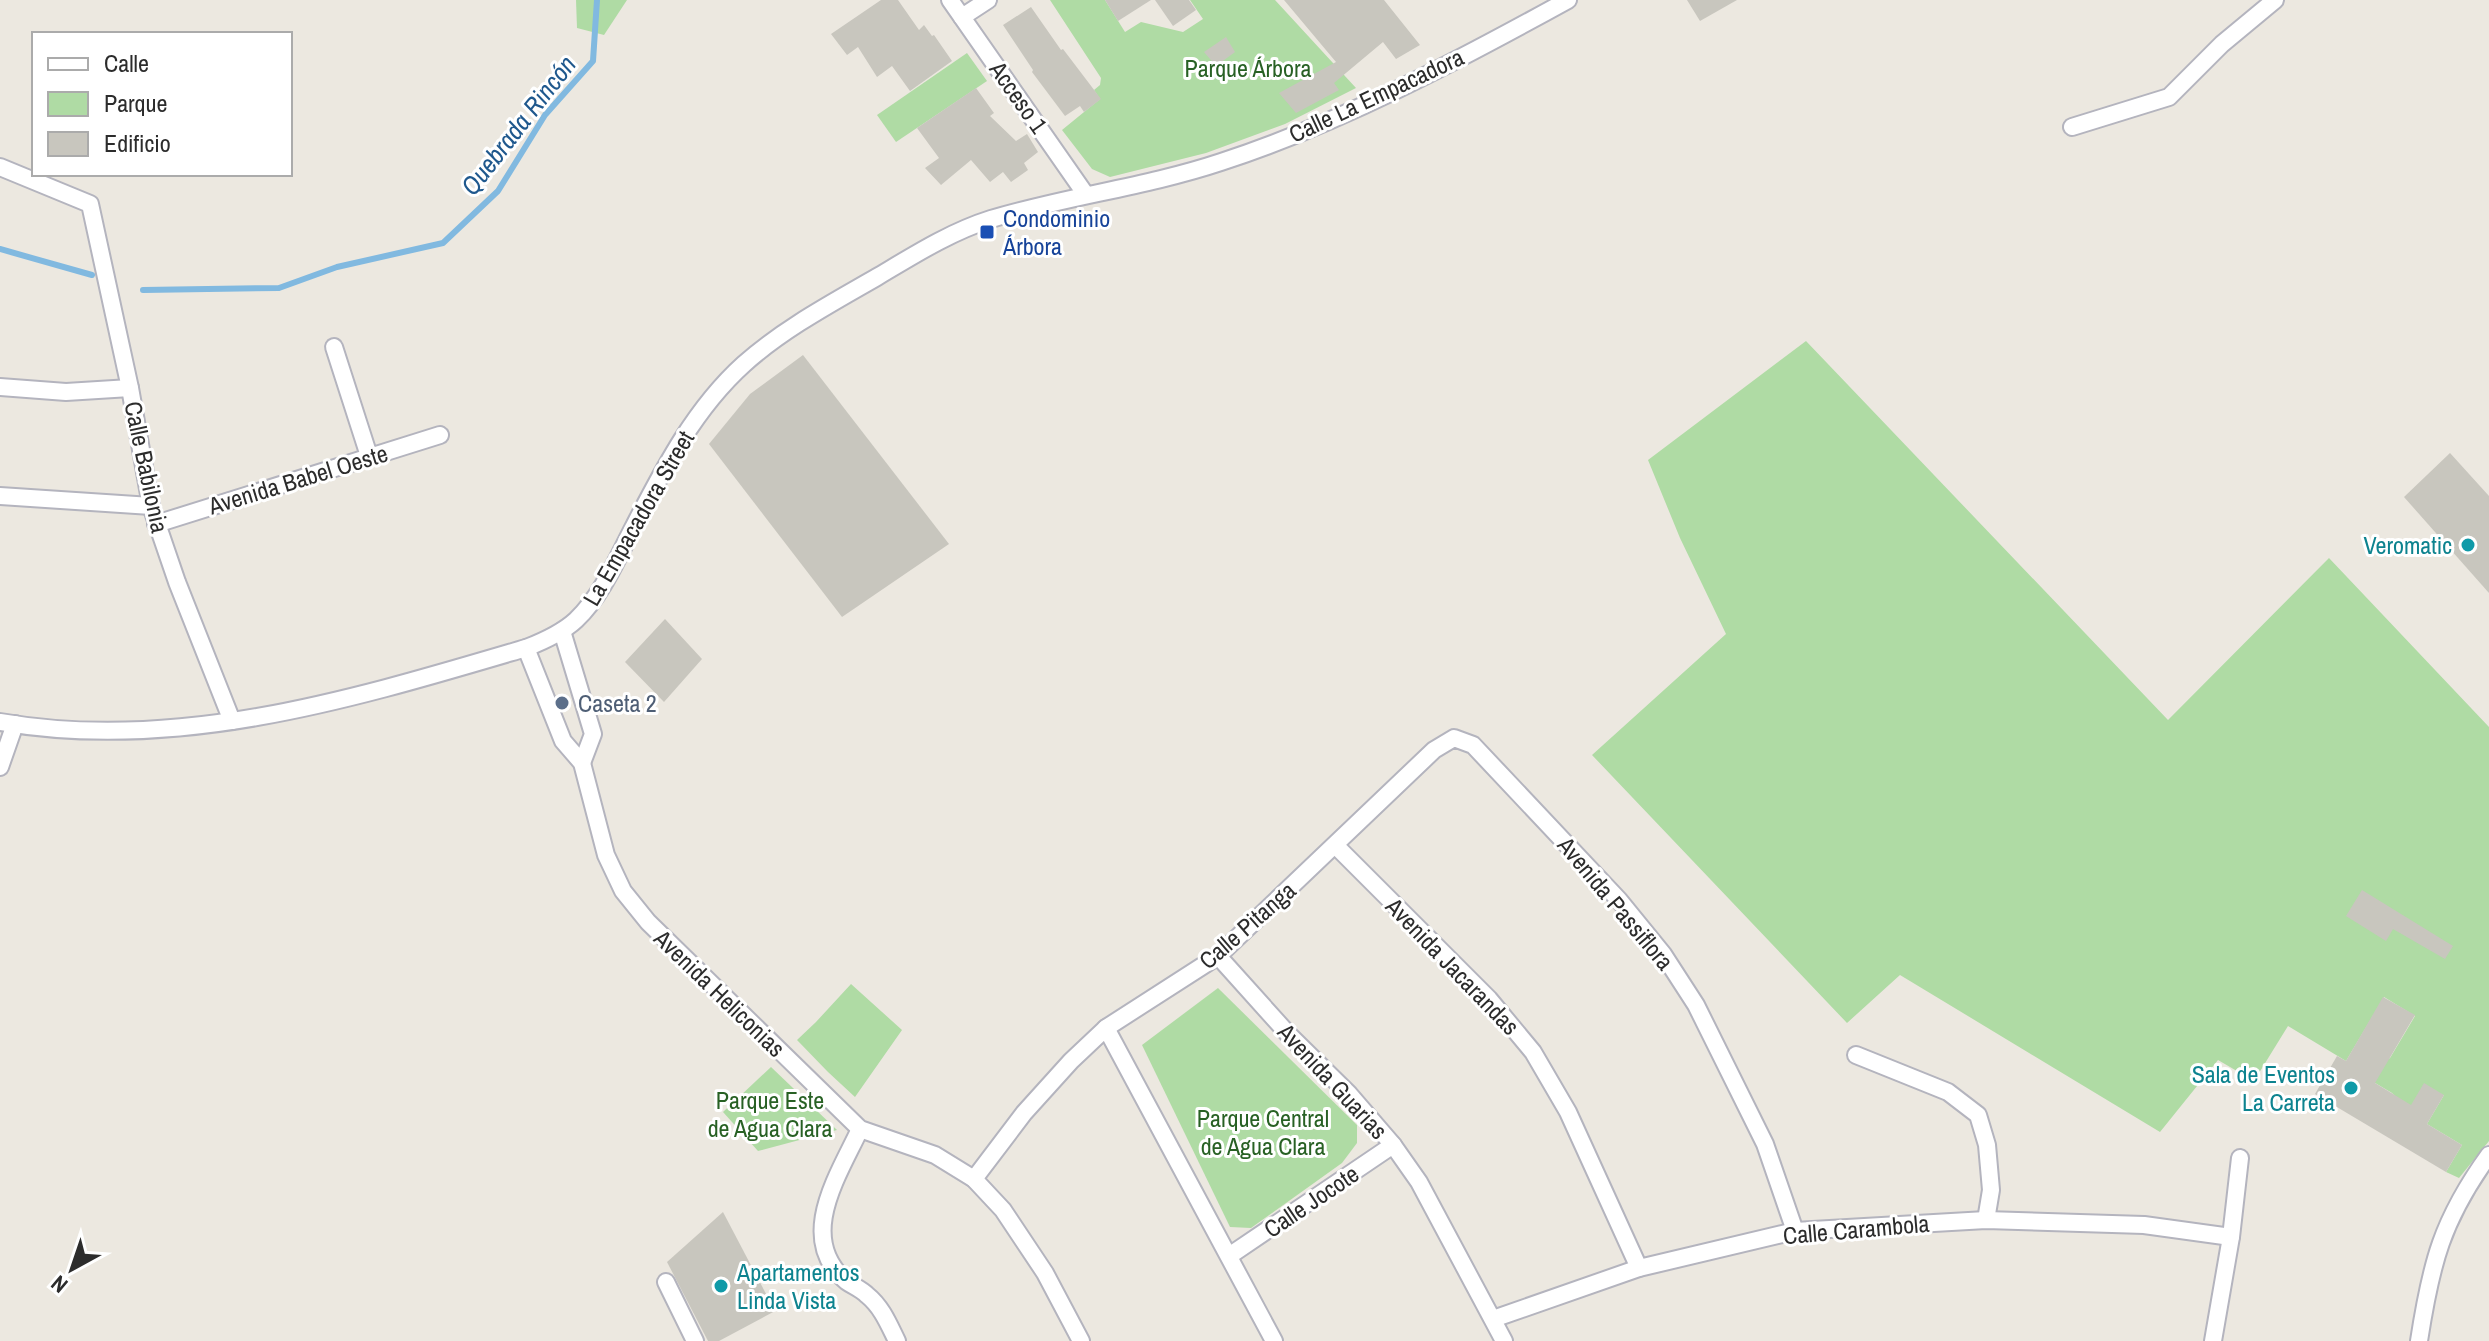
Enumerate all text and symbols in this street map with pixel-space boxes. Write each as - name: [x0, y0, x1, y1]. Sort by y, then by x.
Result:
- legend: [32, 32, 292, 176]
- street label: Calle La Empacadora: [1283, 40, 1469, 149]
- text: Calle: [104, 47, 149, 79]
- water label: Quebrada Rincón: [452, 48, 584, 202]
- park label: Parque Árbora: [1185, 52, 1312, 84]
- street label: Acceso 1: [982, 54, 1055, 139]
- text: Parque: [104, 87, 167, 119]
- text: Edificio: [104, 127, 171, 159]
- place label: Condominio Árbora: [1002, 202, 1110, 262]
- marker: Condominio Árbora: [978, 223, 996, 241]
- street label: Calle Babilonia: [117, 398, 177, 536]
- street label: La Empacadora Street: [575, 424, 701, 611]
- street label: Avenida Babel Oeste: [204, 437, 391, 522]
- place label: Veromatic: [2363, 529, 2452, 561]
- marker: Veromatic: [2459, 536, 2477, 554]
- place label: Caseta 2: [578, 687, 657, 719]
- marker: Caseta 2: [553, 694, 571, 712]
- street label: Avenida Passiflora: [1550, 829, 1681, 976]
- street label: Calle Pitanga: [1192, 874, 1302, 976]
- street label: Avenida Jacarandas: [1379, 890, 1527, 1042]
- street label: Avenida Heliconias: [647, 922, 792, 1064]
- street label: Avenida Guarias: [1270, 1015, 1395, 1146]
- place label: Sala de Eventos La Carreta: [2192, 1058, 2335, 1118]
- marker: Sala de Eventos La Carreta: [2342, 1079, 2360, 1097]
- park label: Parque Este de Agua Clara: [708, 1084, 832, 1144]
- park label: Parque Central de Agua Clara: [1197, 1102, 1329, 1162]
- street label: Calle Jocote: [1257, 1157, 1365, 1245]
- street label: Calle Carambola: [1782, 1207, 1930, 1251]
- north arrow: [32, 1229, 112, 1309]
- place label: Apartamentos Linda Vista: [736, 1256, 860, 1316]
- text: N: [45, 1269, 74, 1300]
- marker: Apartamentos Linda Vista: [712, 1277, 730, 1295]

